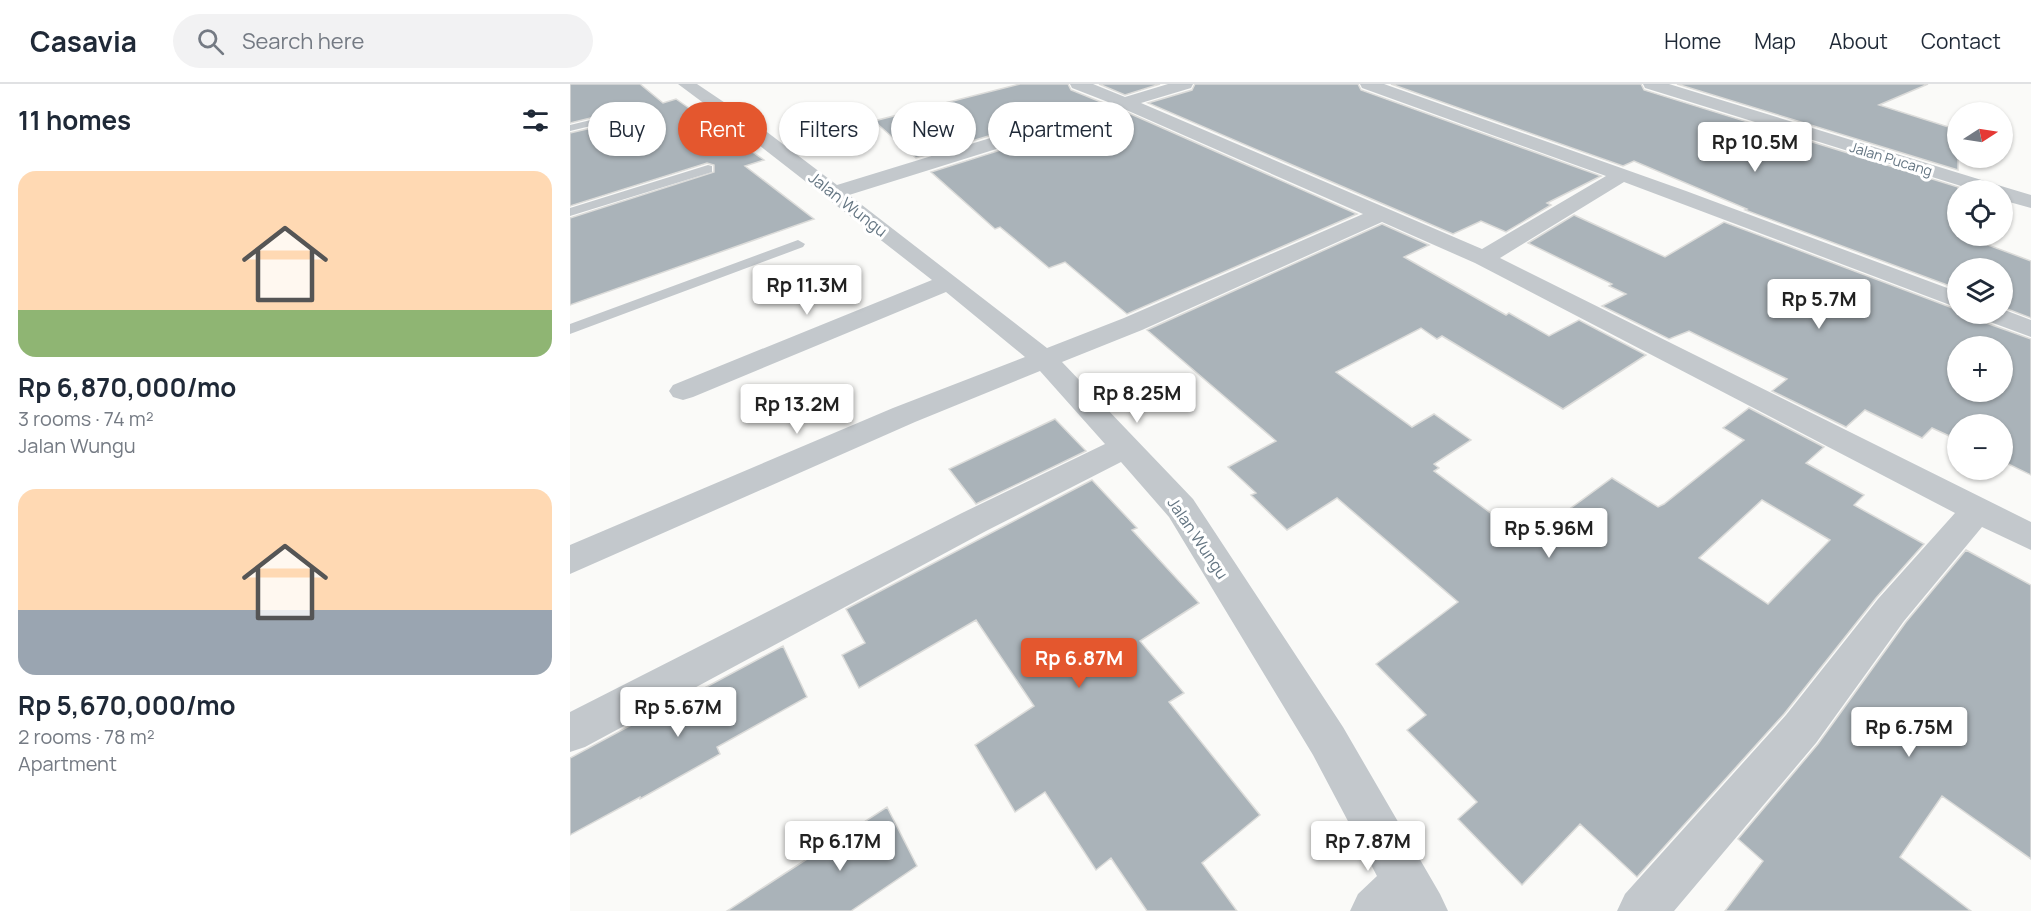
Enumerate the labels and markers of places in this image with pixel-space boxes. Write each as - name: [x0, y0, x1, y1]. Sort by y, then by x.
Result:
- pin: Rp 10.5M: [1693, 122, 1817, 173]
- pin: Rp 11.3M: [745, 265, 869, 316]
- pin: Rp 5.7M: [1764, 279, 1874, 330]
- pin: Rp 8.25M: [1075, 373, 1199, 424]
- pin: Rp 13.2M: [735, 384, 859, 435]
- pin: Rp 5.96M: [1487, 508, 1611, 559]
- pin: Rp 6.87M: [1017, 638, 1141, 689]
- pin: Rp 5.67M: [616, 687, 740, 738]
- pin: Rp 6.75M: [1847, 707, 1971, 758]
- pin: Rp 6.17M: [778, 821, 902, 872]
- pin: Rp 7.87M: [1306, 821, 1430, 872]

